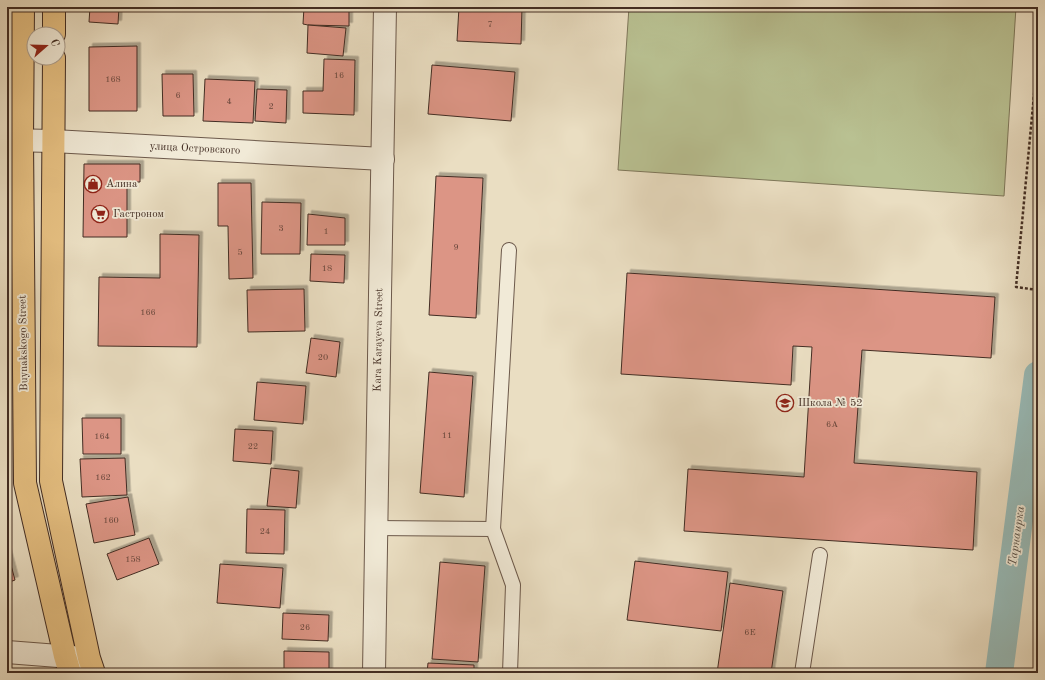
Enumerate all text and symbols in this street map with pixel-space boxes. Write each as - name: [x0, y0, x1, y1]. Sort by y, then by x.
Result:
- house number: 7: [487, 20, 493, 29]
- north arrow: [26, 26, 66, 66]
- text: С: [48, 38, 60, 48]
- house number: 16: [334, 71, 344, 80]
- house number: 168: [105, 75, 121, 84]
- house number: 6: [175, 91, 181, 100]
- house number: 4: [226, 97, 232, 106]
- house number: 2: [268, 102, 274, 111]
- street label: улица Островского: [149, 141, 241, 157]
- shop icon: Алина: [83, 174, 103, 194]
- place label: Алина: [106, 179, 138, 190]
- supermarket icon: Гастроном: [90, 204, 110, 224]
- place label: Гастроном: [113, 209, 164, 220]
- house number: 3: [278, 224, 284, 233]
- house number: 1: [323, 227, 329, 236]
- house number: 9: [453, 243, 459, 252]
- house number: 5: [237, 248, 243, 257]
- house number: 18: [322, 264, 332, 273]
- street label: Kara Karayeva Street: [373, 288, 385, 392]
- street label: Buynakskogo Street: [18, 295, 30, 391]
- house number: 166: [140, 308, 156, 317]
- house number: 20: [318, 353, 328, 362]
- school or university icon: Школа № 52: [775, 393, 795, 413]
- place label: Школа № 52: [798, 398, 863, 409]
- house number: 6А: [826, 420, 838, 429]
- house number: 11: [442, 431, 452, 440]
- house number: 164: [94, 432, 110, 441]
- house number: 22: [248, 442, 258, 451]
- house number: 162: [95, 473, 111, 482]
- water label: Тарнаирка: [1007, 505, 1027, 567]
- house number: 160: [103, 516, 119, 525]
- house number: 24: [260, 527, 270, 536]
- house number: 158: [125, 555, 141, 564]
- house number: 26: [300, 623, 310, 632]
- house number: 6Е: [744, 628, 756, 637]

